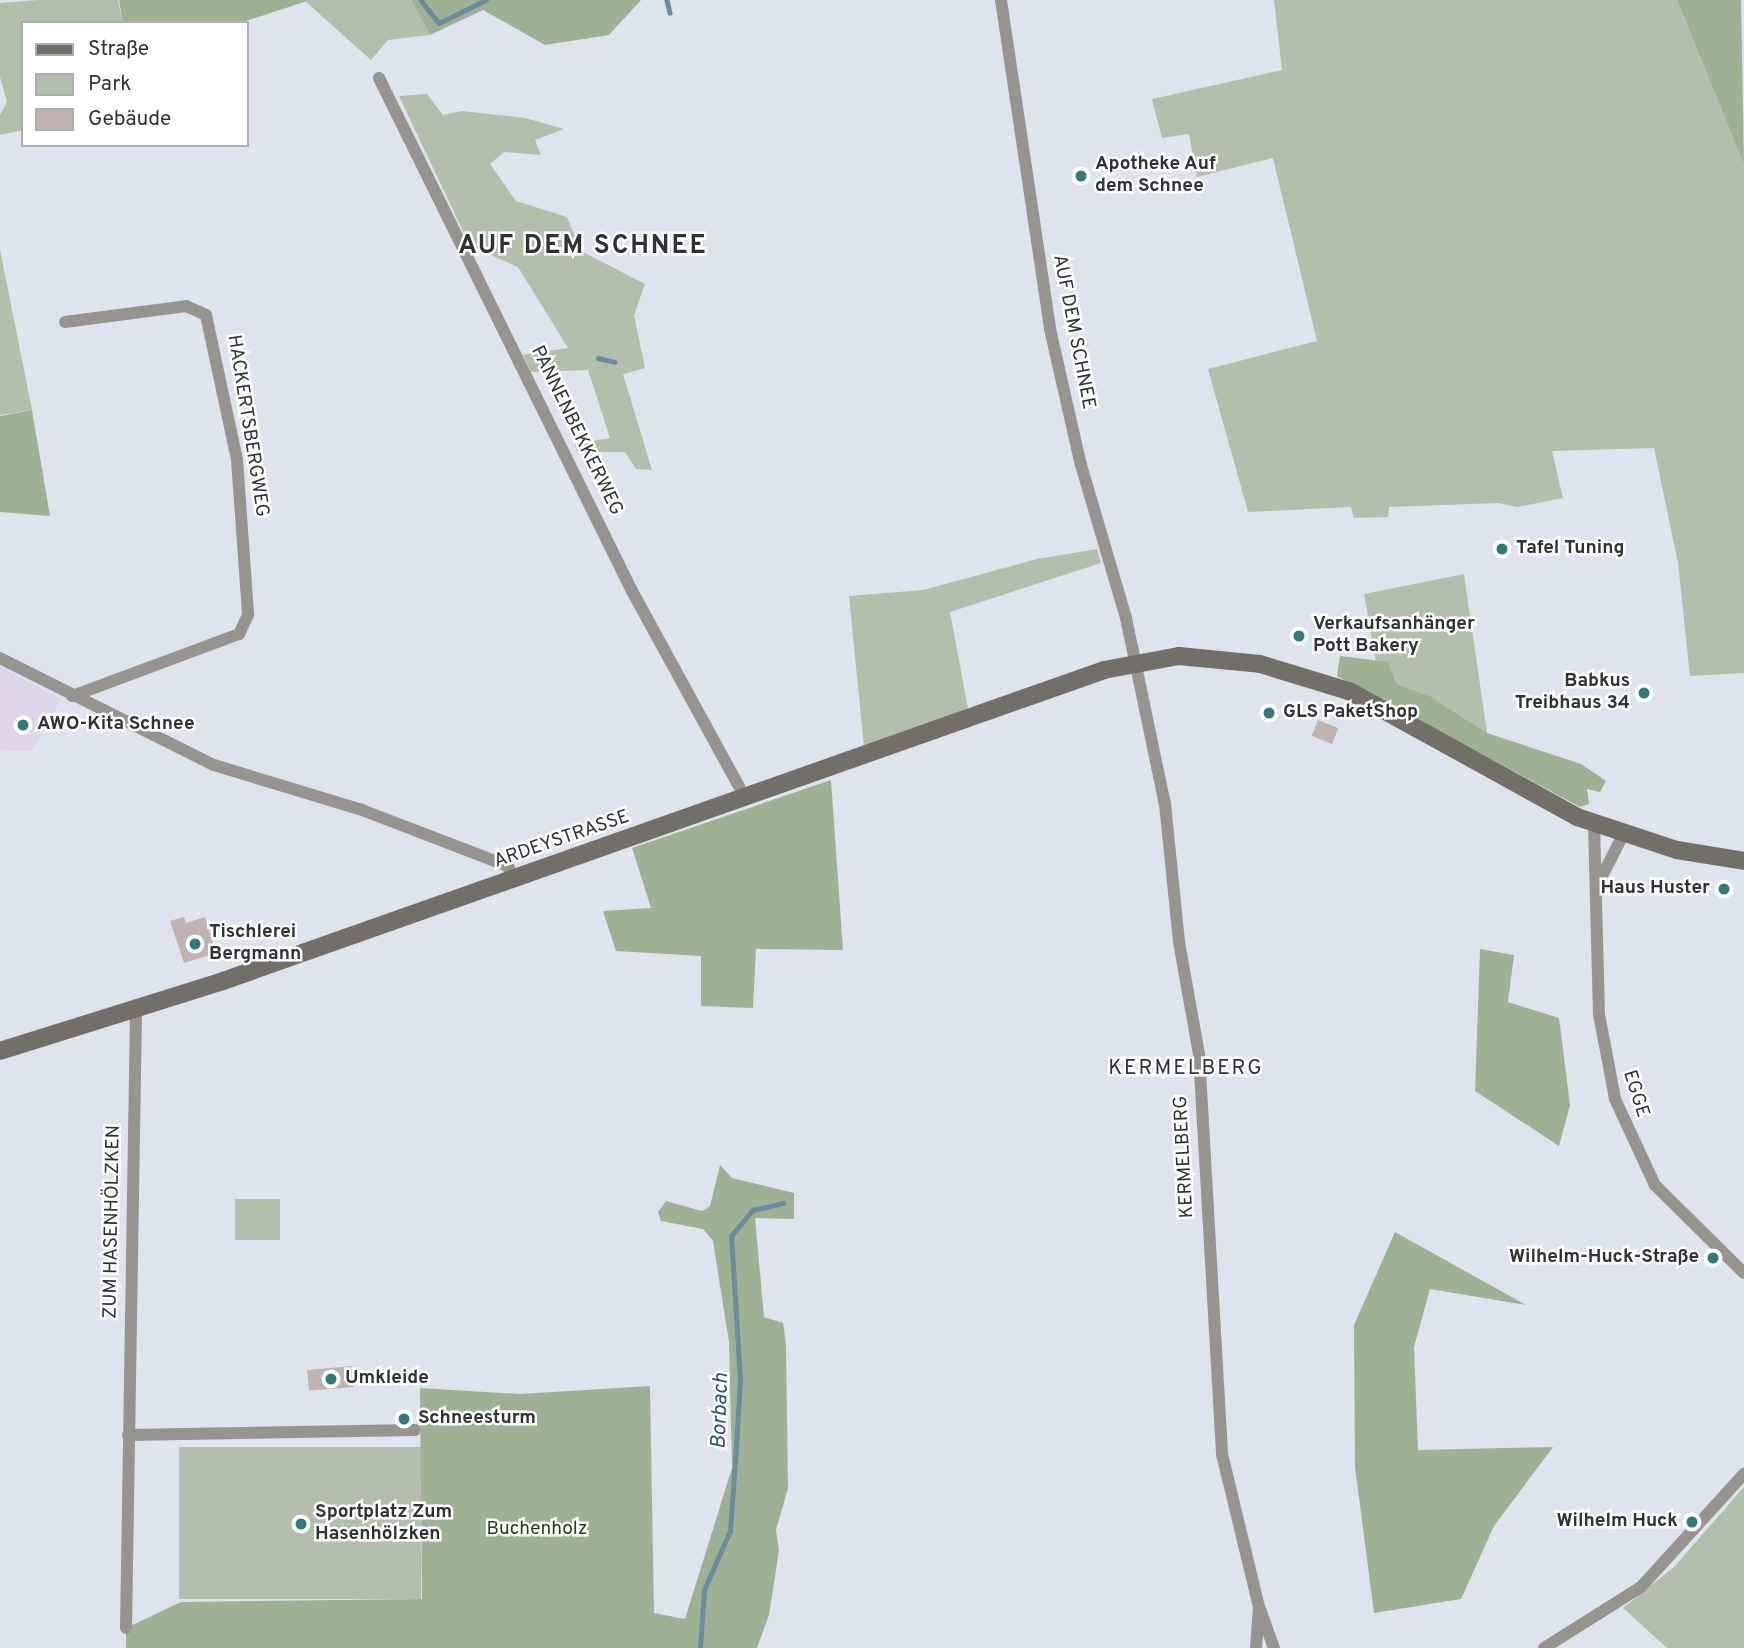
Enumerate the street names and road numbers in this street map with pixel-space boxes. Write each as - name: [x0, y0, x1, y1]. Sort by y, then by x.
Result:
- street label: AUF DEM SCHNEE: [1047, 253, 1099, 411]
- street label: HACKERTSBERGWEG: [221, 333, 273, 519]
- street label: PANNENBEKKERWEG: [525, 342, 627, 520]
- street label: ARDEYSTRASSE: [491, 806, 633, 874]
- street label: EGGE: [1617, 1067, 1653, 1121]
- street label: KERMELBERG: [1170, 1095, 1200, 1219]
- street label: ZUM HASENHÖLZKEN: [100, 1125, 126, 1319]

